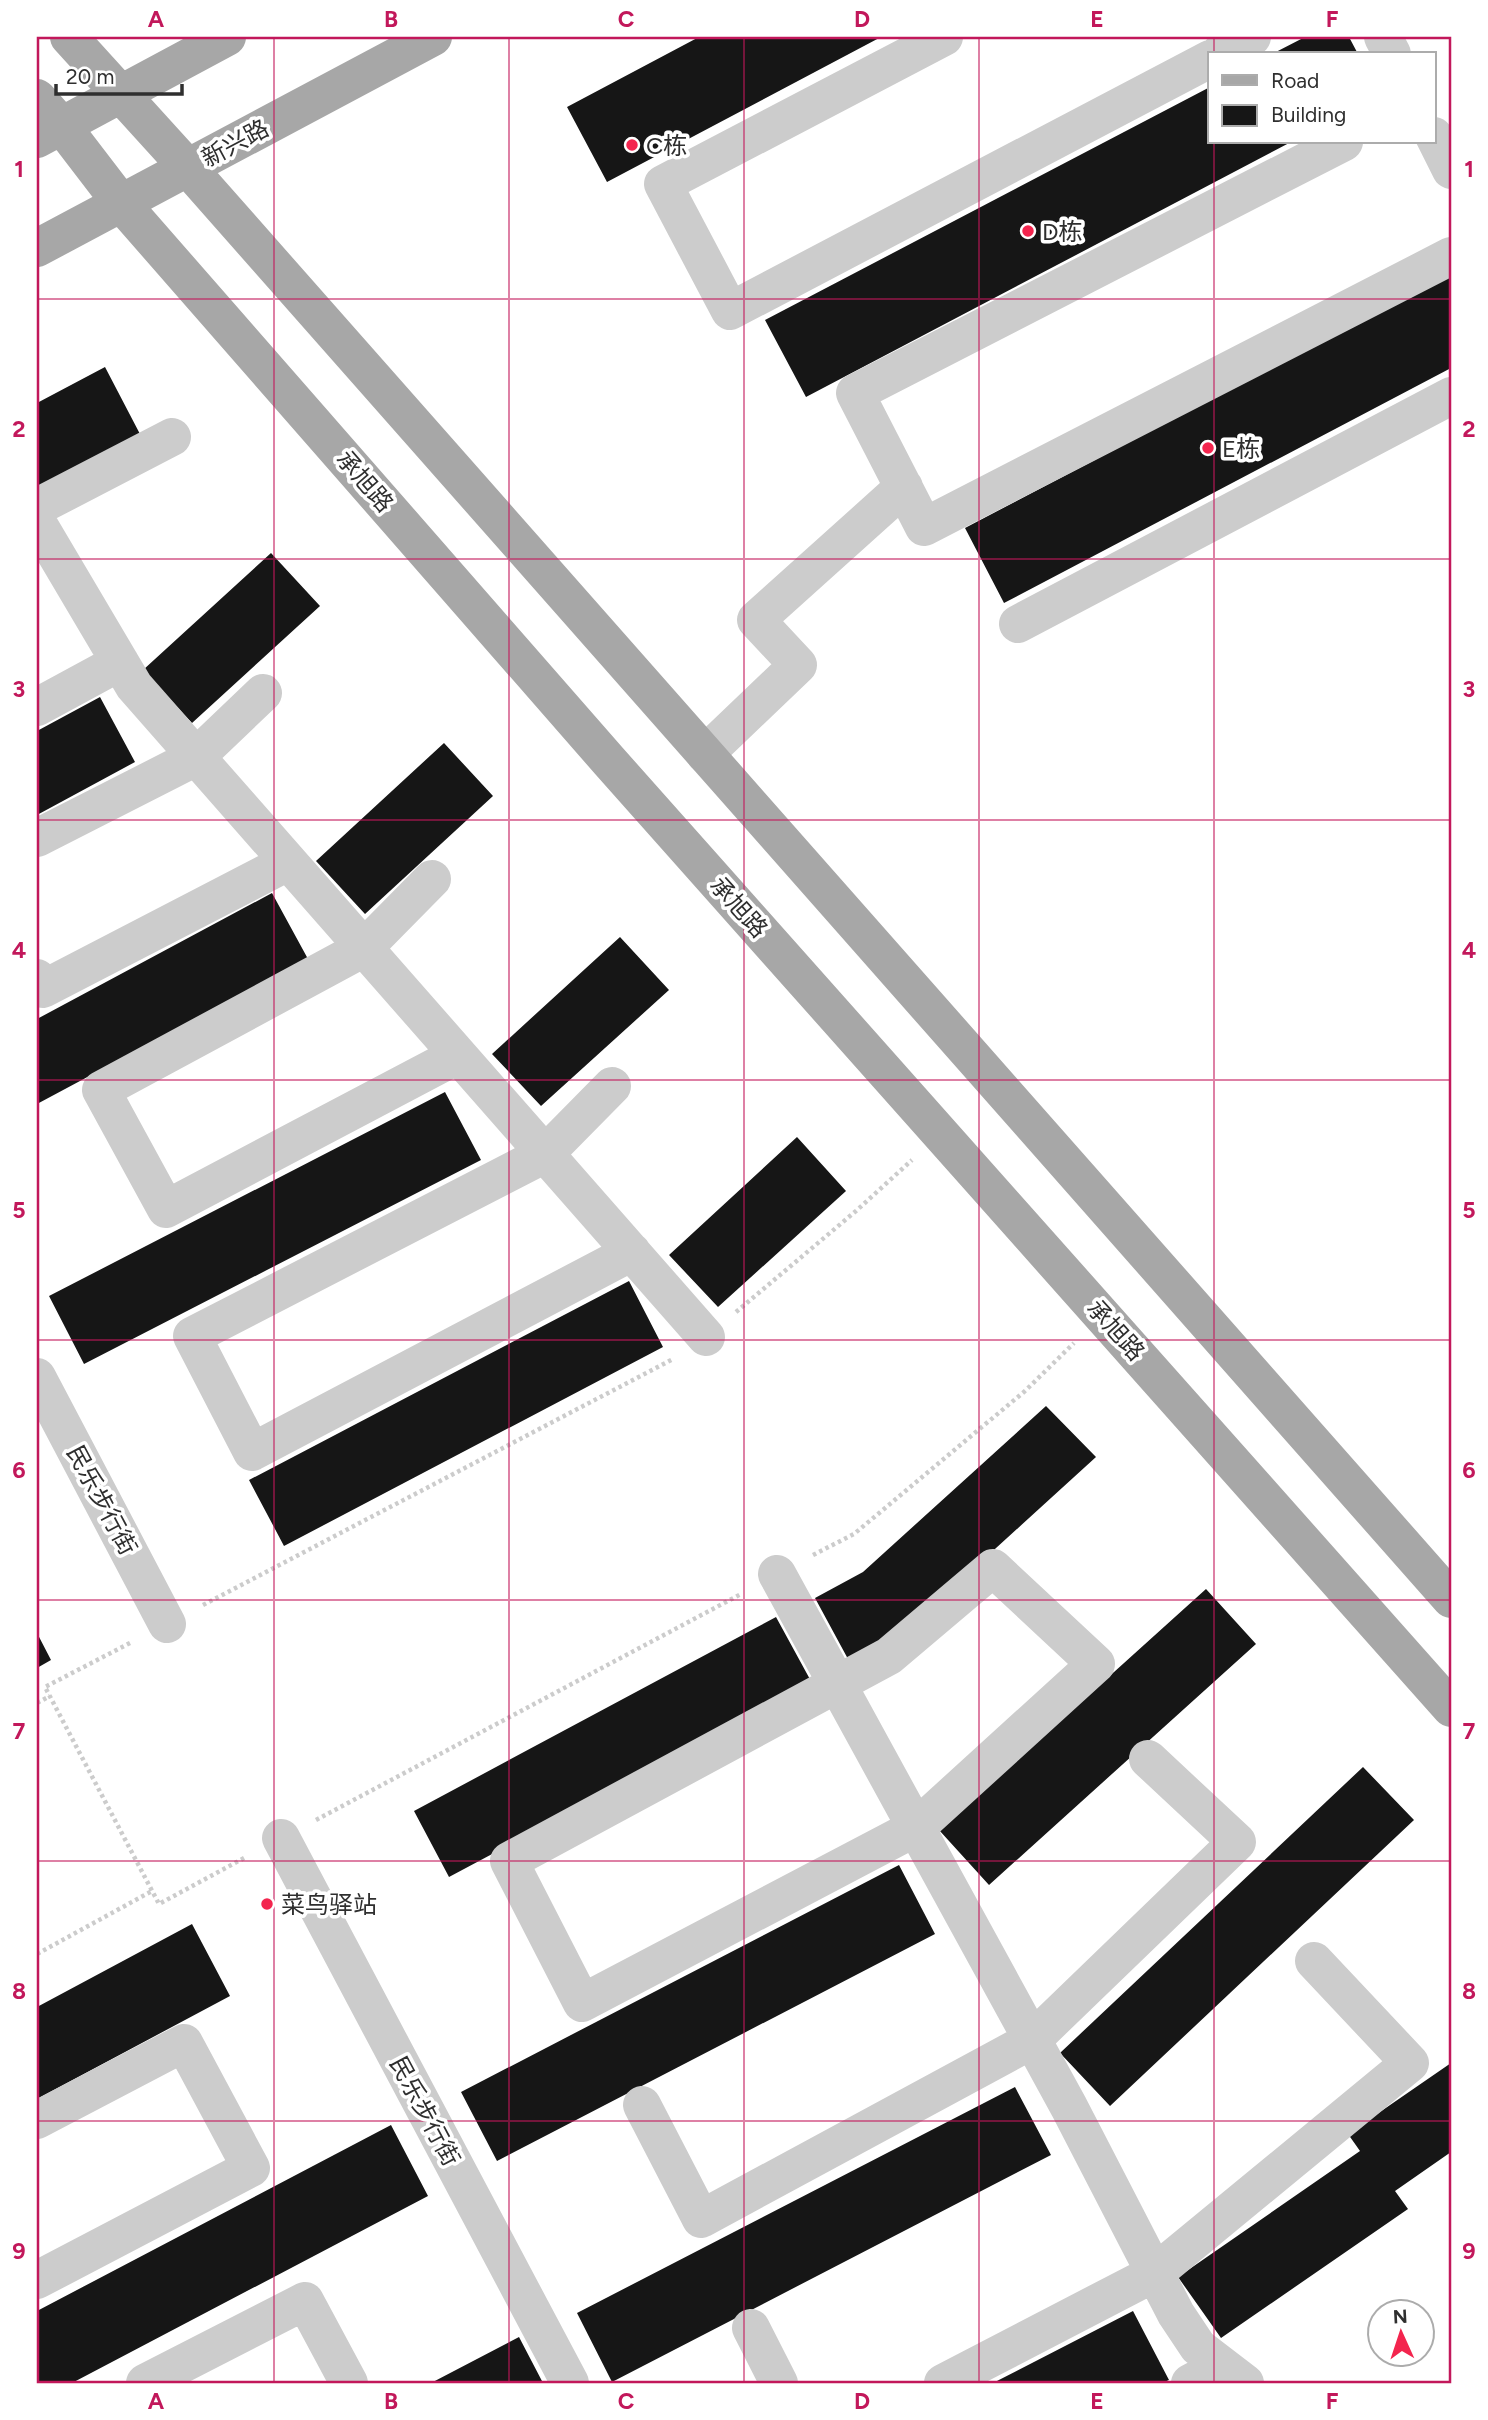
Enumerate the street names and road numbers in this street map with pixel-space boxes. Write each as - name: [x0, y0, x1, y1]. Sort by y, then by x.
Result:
- street label: 新兴路: [196, 113, 274, 173]
- street label: 承旭路: [330, 444, 400, 518]
- street label: 承旭路: [704, 871, 774, 943]
- street label: 承旭路: [1081, 1294, 1151, 1366]
- street label: 民乐步行街: [61, 1440, 143, 1560]
- street label: 民乐步行街: [384, 2051, 466, 2171]

